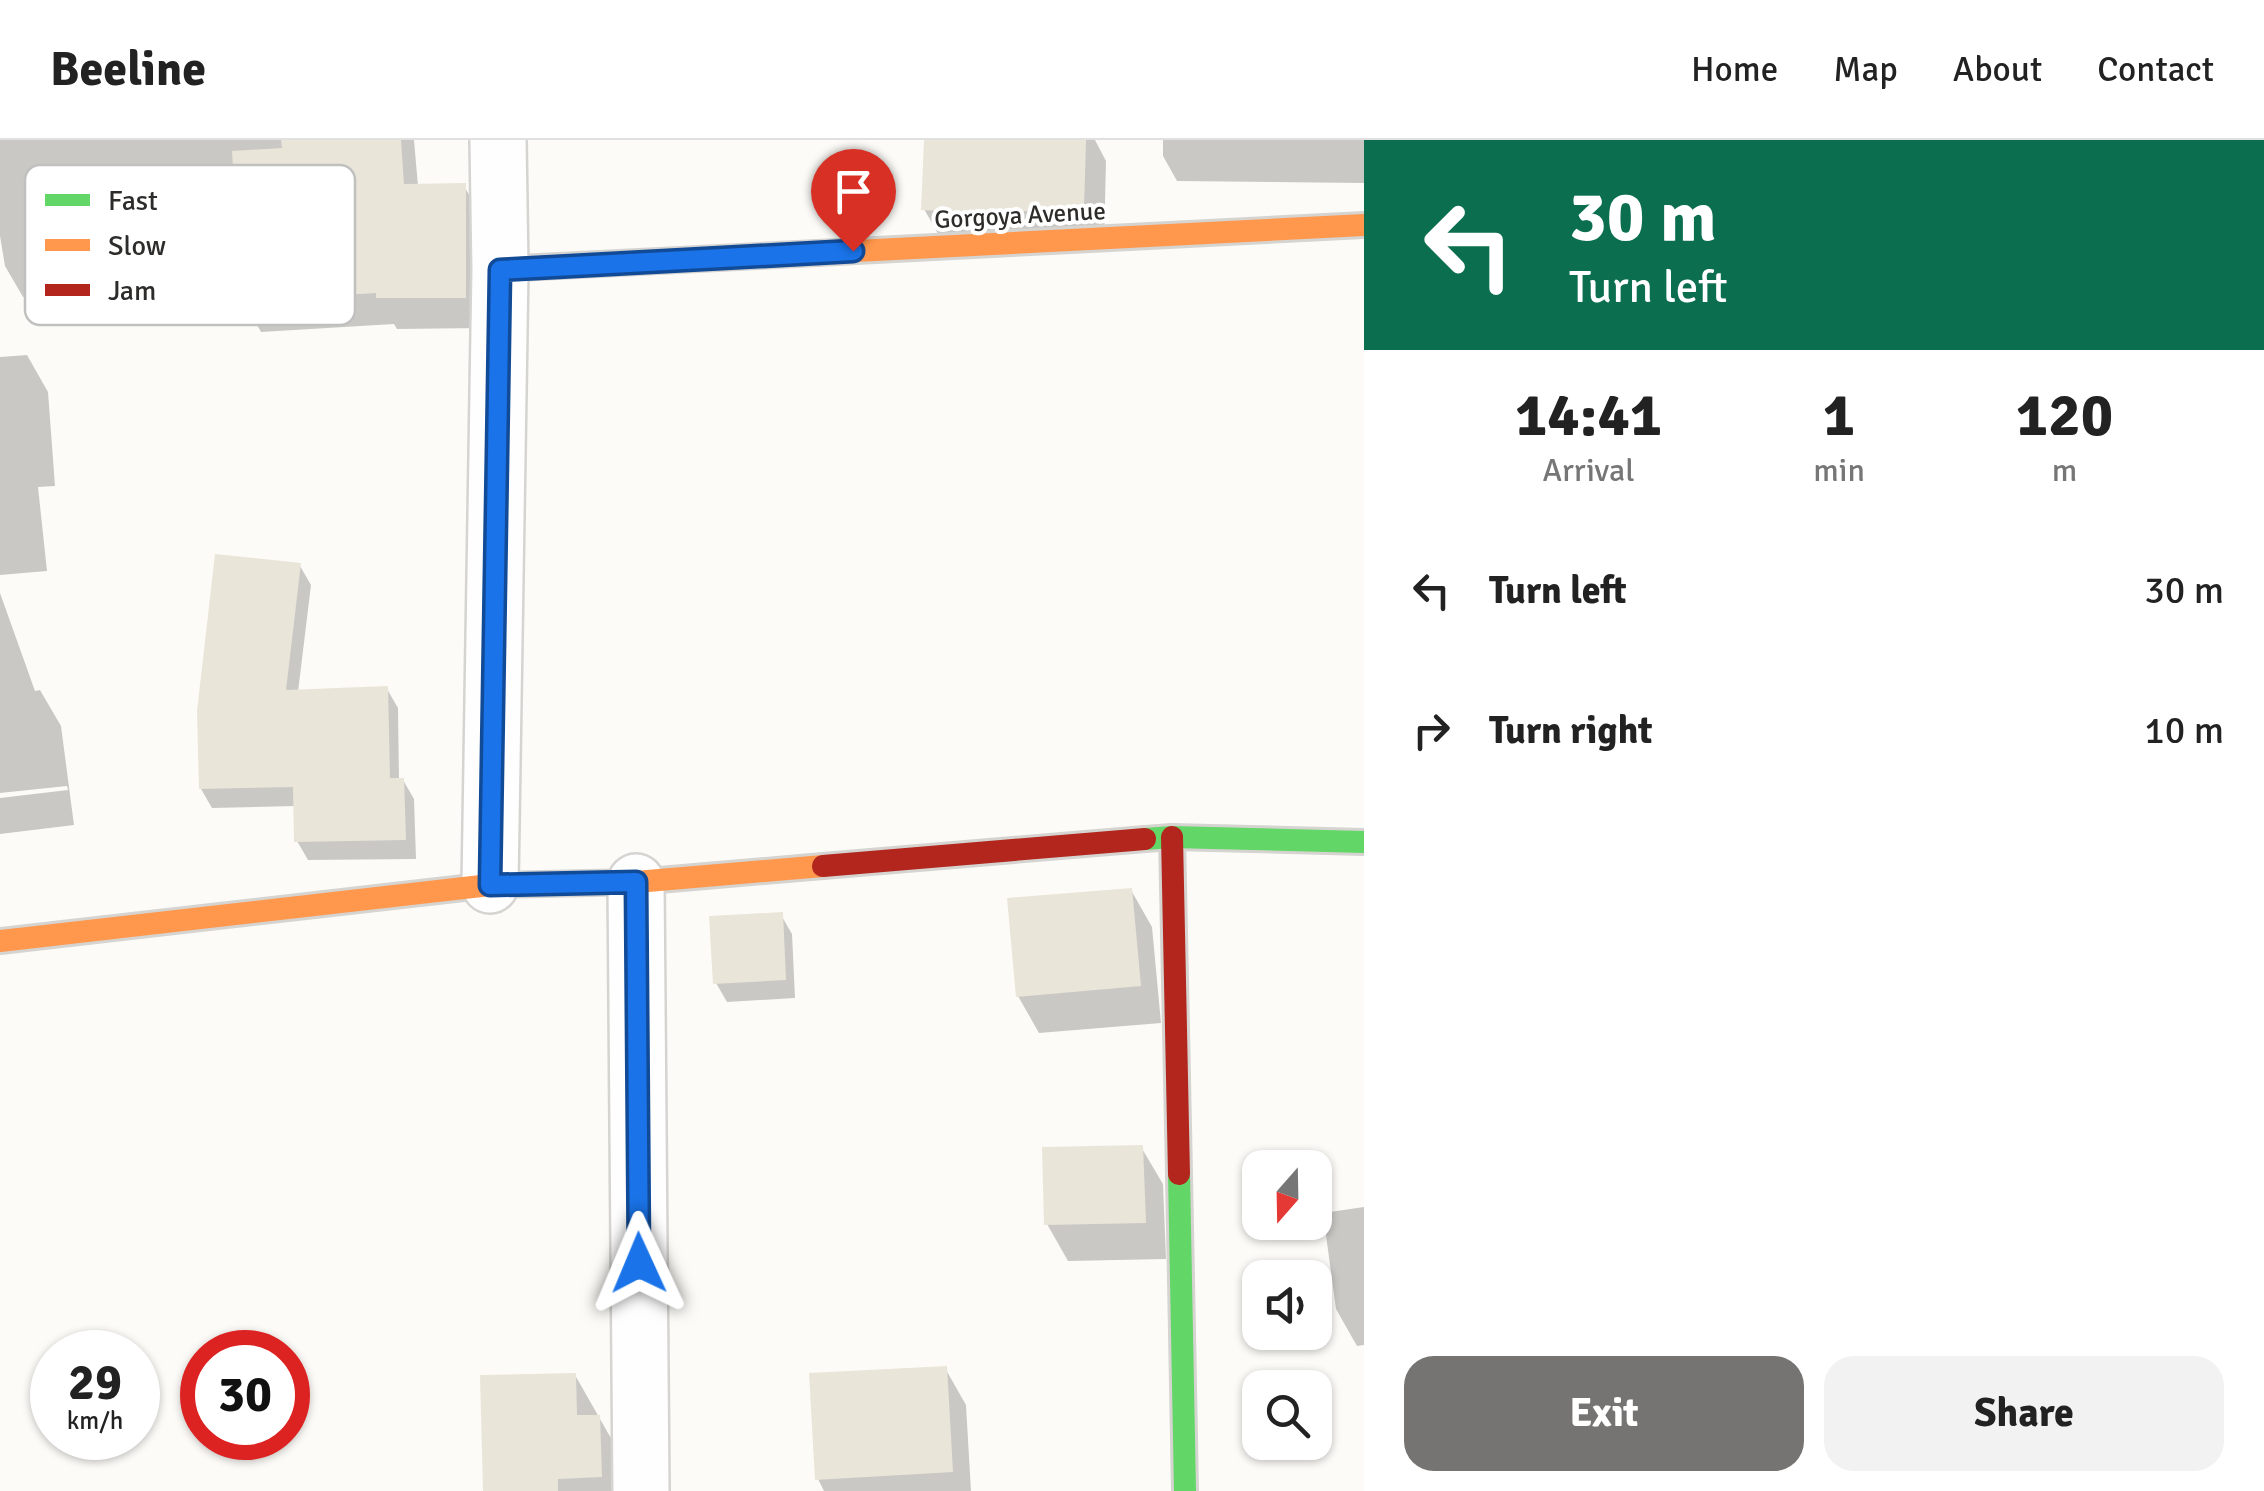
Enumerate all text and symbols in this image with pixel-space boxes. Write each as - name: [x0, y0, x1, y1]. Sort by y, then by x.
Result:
- text: Beeline: [50, 40, 206, 99]
- text: Home: [1691, 48, 1778, 91]
- text: Map: [1833, 48, 1898, 91]
- text: About: [1953, 48, 2042, 91]
- text: Contact: [2097, 48, 2214, 91]
- pin: [811, 149, 896, 252]
- icon: arrive: [826, 164, 881, 219]
- legend: [25, 165, 355, 325]
- text: 30 m: [1569, 174, 1717, 260]
- icon: left: [1404, 180, 1534, 310]
- text: Fast: [108, 184, 158, 218]
- street label: Gorgoya Avenue: [933, 195, 1107, 235]
- text: Slow: [108, 229, 166, 263]
- text: Turn left: [1569, 260, 1728, 315]
- text: Jam: [108, 274, 156, 308]
- text: 14:41: [1515, 379, 1662, 453]
- text: 1: [1823, 379, 1855, 453]
- text: 120: [2016, 379, 2113, 453]
- text: Arrival: [1543, 451, 1635, 490]
- text: min: [1813, 451, 1865, 490]
- text: m: [2052, 451, 2077, 490]
- icon: left: [1404, 563, 1459, 618]
- text: Turn left: [1489, 567, 1627, 614]
- text: 30 m: [2144, 567, 2224, 614]
- icon: right: [1404, 703, 1459, 758]
- text: Turn right: [1489, 707, 1653, 754]
- text: 10 m: [2144, 707, 2224, 754]
- north arrow: [1242, 1150, 1332, 1240]
- map controls: [1242, 1150, 1332, 1460]
- position arrow: [587, 1211, 691, 1315]
- button: sound: [1242, 1260, 1332, 1350]
- speed limit sign: 30: [180, 1330, 310, 1460]
- text: 29: [68, 1352, 122, 1414]
- button: Exit: [1404, 1356, 1804, 1471]
- button: Share: [1824, 1356, 2224, 1471]
- button: search: [1242, 1370, 1332, 1460]
- text: km/h: [67, 1405, 123, 1436]

